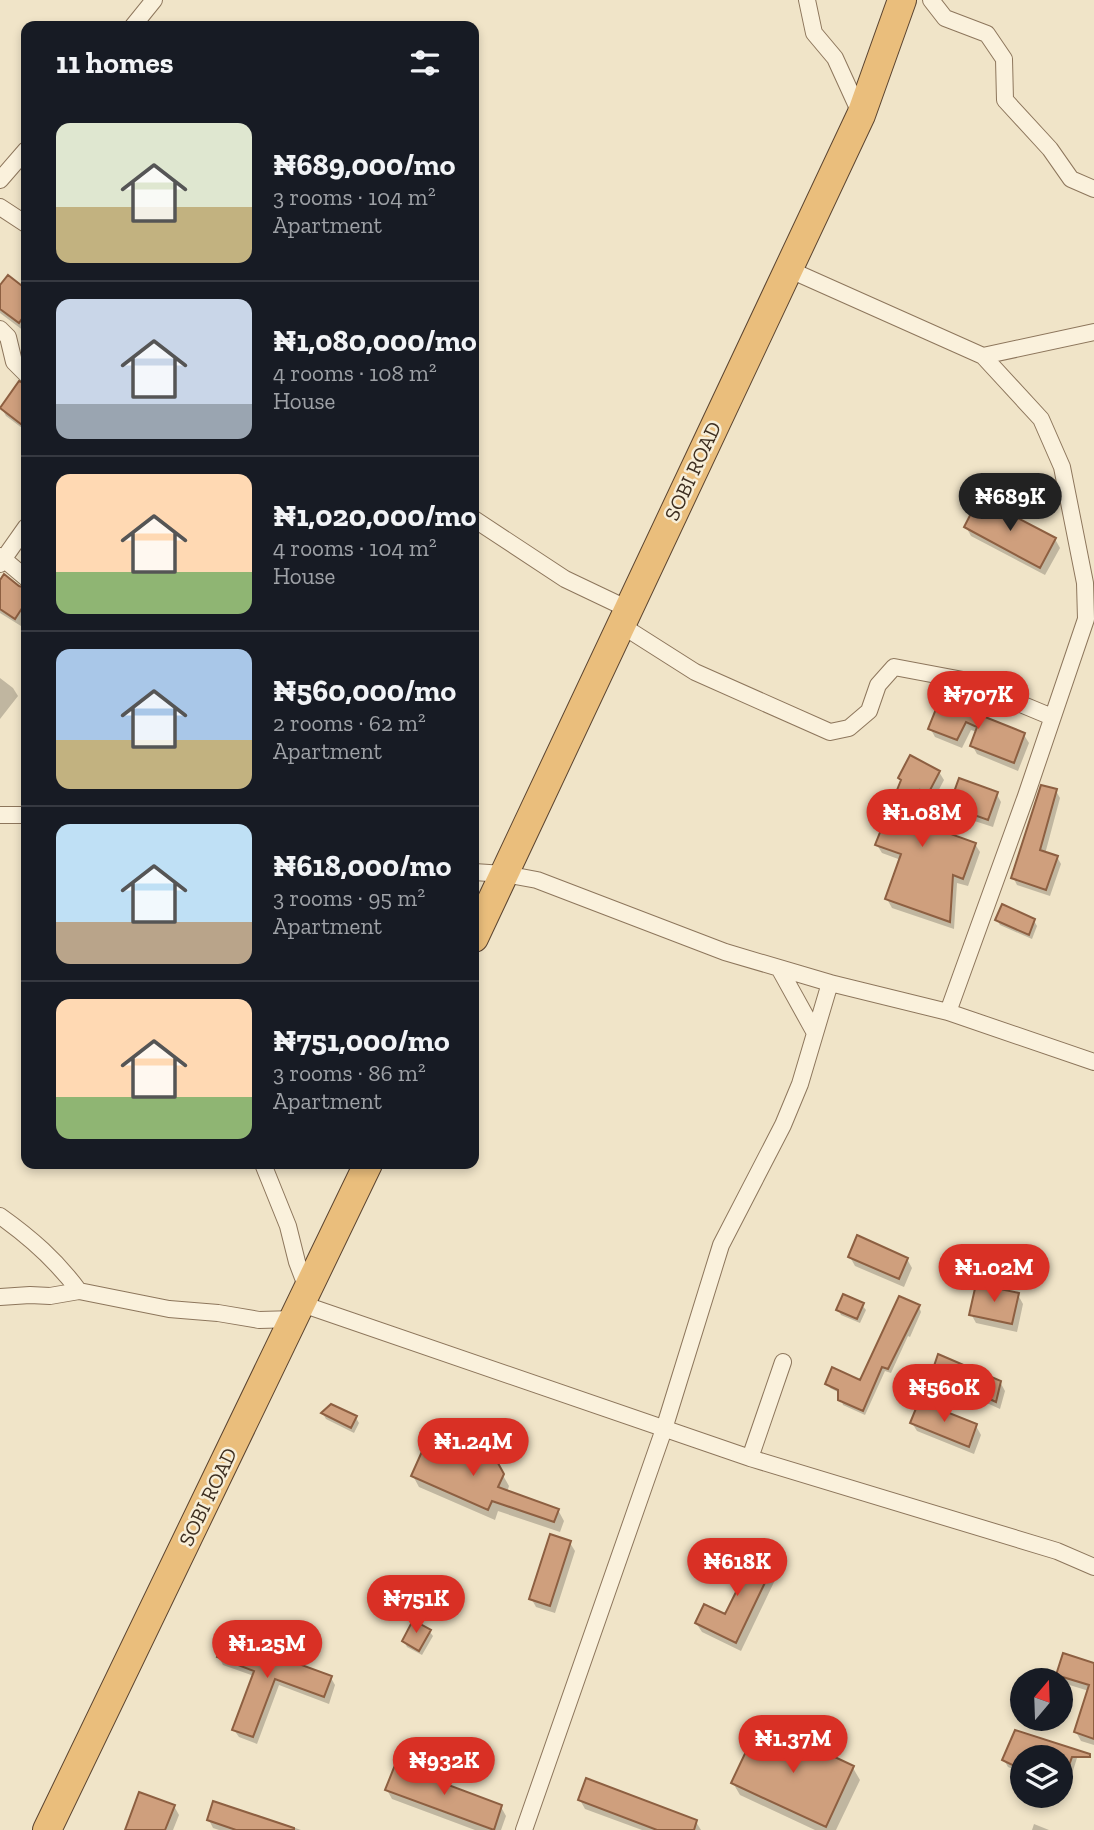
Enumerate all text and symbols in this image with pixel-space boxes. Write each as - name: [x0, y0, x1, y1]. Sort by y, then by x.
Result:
- icon: filters: [406, 44, 444, 82]
- text: 11 homes: [56, 45, 174, 81]
- text: ₦689,000/mo: [273, 147, 455, 183]
- icon: home: [112, 151, 196, 235]
- text: 3 rooms · 104 m²: [273, 183, 436, 211]
- text: Apartment: [273, 211, 382, 239]
- text: ₦1,080,000/mo: [273, 323, 477, 359]
- icon: home: [112, 327, 196, 411]
- text: 4 rooms · 108 m²: [273, 359, 437, 387]
- text: House: [273, 387, 335, 415]
- street label: SOBI ROAD: [659, 417, 726, 524]
- pin: ₦689K: [961, 474, 1059, 533]
- text: ₦689K: [975, 482, 1045, 510]
- text: ₦1,020,000/mo: [273, 498, 477, 534]
- icon: home: [112, 502, 196, 586]
- text: 4 rooms · 104 m²: [273, 534, 437, 562]
- text: House: [273, 562, 335, 590]
- pin: ₦707K: [929, 672, 1027, 731]
- text: ₦560,000/mo: [273, 673, 456, 709]
- icon: home: [112, 677, 196, 761]
- text: ₦707K: [943, 680, 1013, 708]
- text: 2 rooms · 62 m²: [273, 709, 426, 737]
- text: Apartment: [273, 737, 382, 765]
- pin: ₦1.08M: [865, 790, 979, 849]
- text: ₦1.08M: [883, 798, 961, 826]
- text: ₦618,000/mo: [273, 848, 451, 884]
- icon: home: [112, 852, 196, 936]
- text: 3 rooms · 95 m²: [273, 884, 425, 912]
- text: Apartment: [273, 912, 382, 940]
- text: ₦751,000/mo: [273, 1023, 450, 1059]
- icon: home: [112, 1027, 196, 1111]
- text: 3 rooms · 86 m²: [273, 1059, 426, 1087]
- text: Apartment: [273, 1087, 382, 1115]
- pin: ₦1.02M: [937, 1244, 1051, 1304]
- text: ₦1.02M: [955, 1253, 1033, 1281]
- pin: ₦560K: [895, 1364, 993, 1424]
- text: ₦560K: [908, 1373, 980, 1401]
- pin: ₦1.24M: [416, 1418, 530, 1478]
- text: ₦1.24M: [434, 1427, 512, 1455]
- street label: SOBI ROAD: [173, 1444, 242, 1550]
- pin: ₦618K: [688, 1538, 786, 1598]
- text: ₦618K: [703, 1547, 771, 1575]
- pin: ₦751K: [367, 1576, 465, 1635]
- text: ₦751K: [383, 1584, 449, 1612]
- pin: ₦1.25M: [210, 1620, 324, 1680]
- text: ₦1.25M: [228, 1629, 306, 1657]
- north arrow: [1010, 1668, 1073, 1731]
- map controls: [1010, 1668, 1073, 1808]
- pin: ₦1.37M: [736, 1716, 850, 1775]
- text: ₦1.37M: [755, 1724, 831, 1752]
- pin: ₦932K: [395, 1738, 493, 1797]
- button: layers: [1010, 1745, 1073, 1808]
- text: ₦932K: [409, 1746, 479, 1774]

